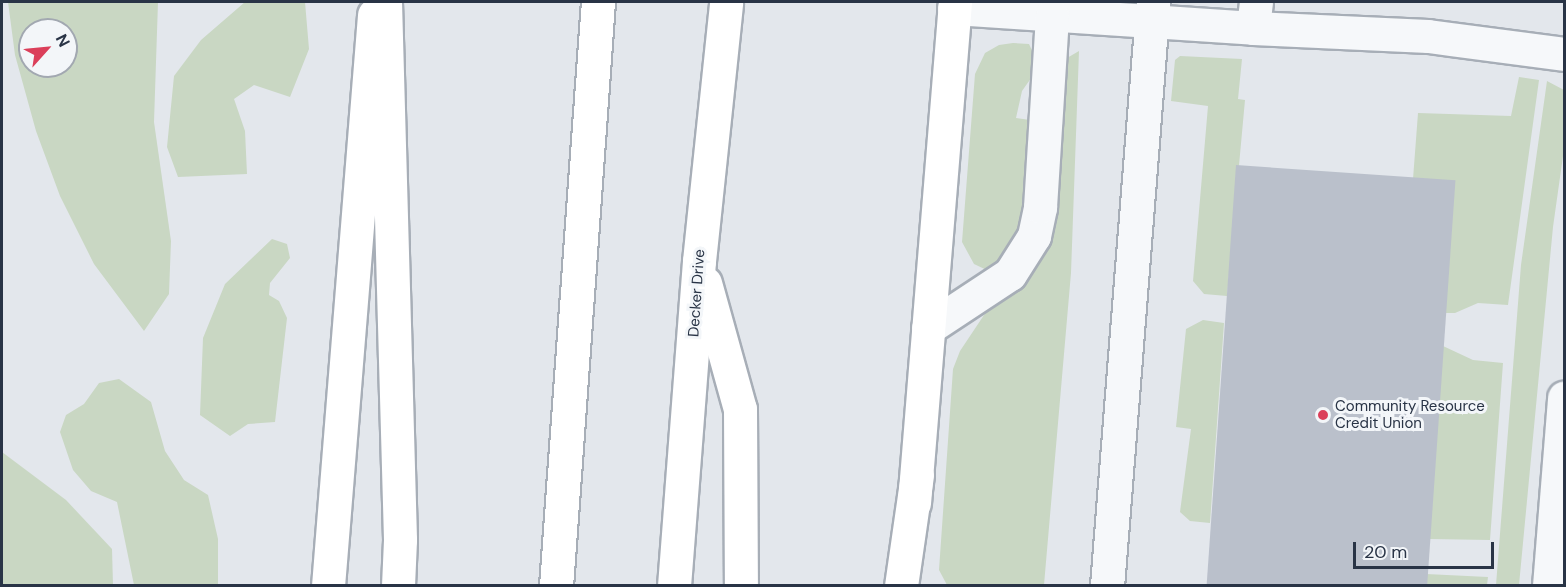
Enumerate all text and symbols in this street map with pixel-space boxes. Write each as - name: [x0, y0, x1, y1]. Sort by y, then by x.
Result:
- north arrow: [18, 18, 78, 78]
- text: N: [51, 31, 75, 50]
- street label: Decker Drive: [685, 248, 709, 338]
- place label: Community Resource Credit Union: [1335, 397, 1485, 432]
- marker: Community Resource Credit Union: [1316, 408, 1330, 422]
- scale bar: [1356, 530, 1497, 568]
- text: 20 m: [1364, 540, 1407, 564]

